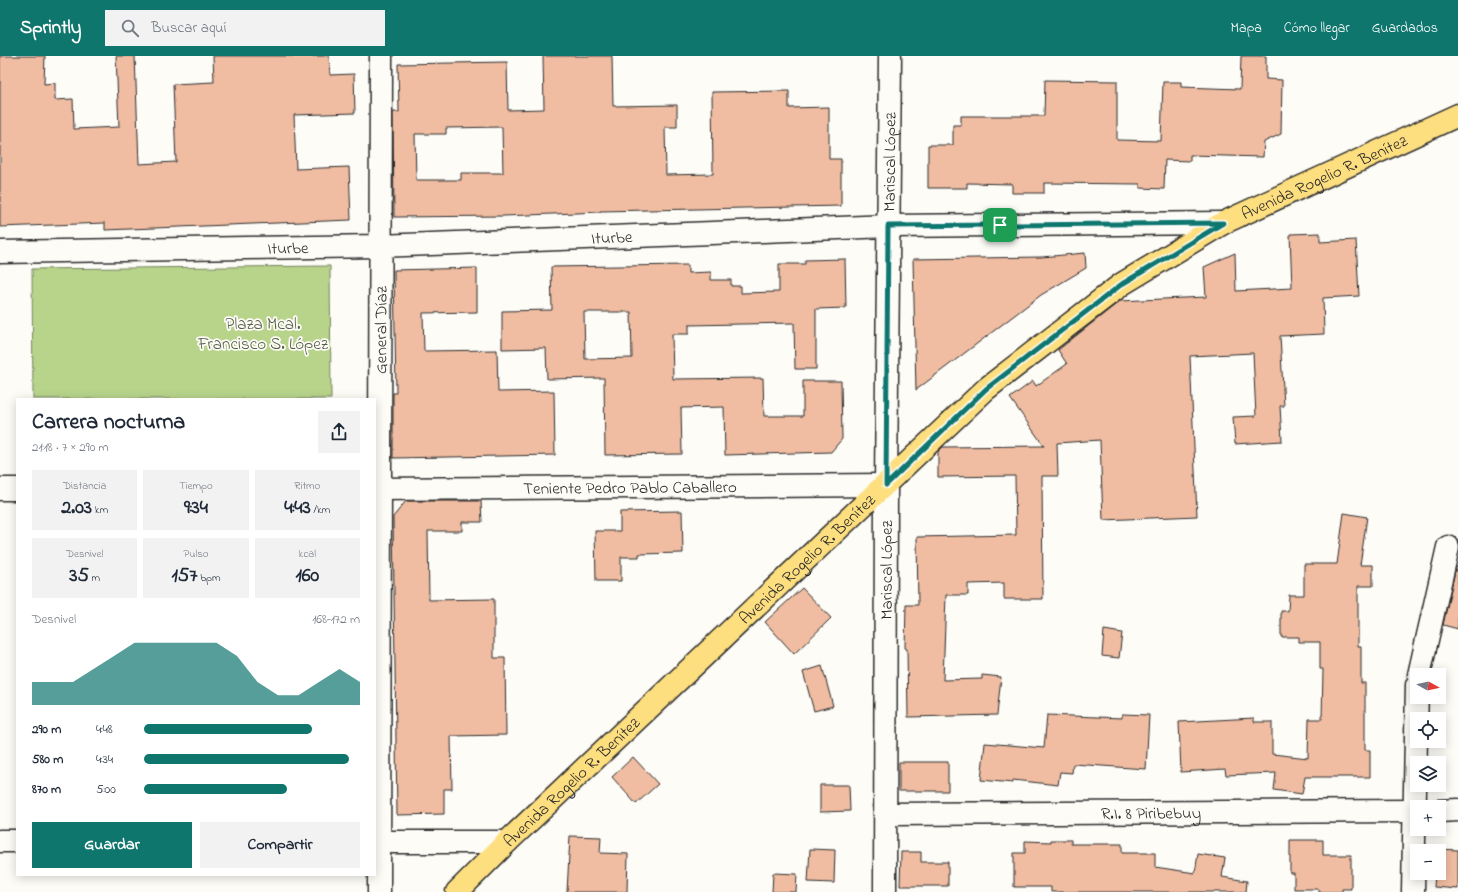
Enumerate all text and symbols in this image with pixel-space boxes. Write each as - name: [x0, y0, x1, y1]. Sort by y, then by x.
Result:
- search box: [105, 10, 385, 46]
- text: Sprintly: [20, 15, 81, 42]
- icon: search: [119, 17, 141, 39]
- text: Buscar aquí: [151, 17, 226, 39]
- text: Mapa: [1231, 18, 1262, 39]
- text: Cómo llegar: [1284, 18, 1350, 39]
- text: Guardados: [1372, 18, 1438, 39]
- street label: Mariscal López: [878, 111, 903, 212]
- street label: Avenida Rogelio R. Benítez: [1238, 129, 1413, 227]
- pin: [983, 208, 1017, 242]
- icon: arrive: [989, 214, 1011, 236]
- street label: Iturbe: [591, 225, 633, 252]
- street label: Iturbe: [267, 236, 309, 262]
- street label: General Díaz: [369, 285, 394, 374]
- park label: Plaza Mcal. Francisco S. López: [197, 312, 329, 357]
- text: Carrera nocturna: [32, 407, 185, 439]
- button: share: [318, 411, 360, 453]
- text: 21:18 · 7 × 290 m: [32, 438, 109, 457]
- street label: Teniente Pedro Pablo Caballero: [523, 475, 737, 502]
- text: Distancia: [63, 478, 106, 494]
- text: Tiempo: [179, 478, 213, 494]
- text: Ritmo: [294, 478, 320, 494]
- street label: Avenida Rogelio R. Benítez: [733, 488, 882, 631]
- text: 2.03: [61, 494, 92, 523]
- text: 9:34: [184, 494, 208, 523]
- text: 4:43: [284, 494, 311, 523]
- text: km: [92, 502, 108, 518]
- text: /km: [311, 502, 330, 518]
- street label: Mariscal López: [875, 519, 900, 620]
- text: Desnivel: [66, 546, 103, 562]
- text: Pulso: [183, 546, 209, 562]
- text: kcal: [299, 546, 316, 562]
- text: 35: [69, 562, 89, 591]
- text: 157: [171, 562, 197, 591]
- text: 160: [295, 562, 319, 591]
- text: m: [89, 570, 100, 586]
- text: bpm: [197, 570, 221, 586]
- text: Desnivel: [32, 610, 76, 629]
- text: 168–172 m: [312, 610, 360, 629]
- north arrow: [1410, 668, 1446, 704]
- map controls: [1410, 668, 1446, 880]
- street label: Avenida Rogelio R. Benítez: [498, 711, 647, 853]
- button: locate: [1410, 712, 1446, 748]
- text: 290 m: [32, 720, 61, 739]
- text: 4:48: [96, 720, 113, 739]
- text: 580 m: [32, 750, 63, 769]
- text: 4:34: [96, 750, 113, 769]
- button: layers: [1410, 756, 1446, 792]
- text: 870 m: [32, 780, 61, 799]
- text: 5:00: [96, 780, 116, 799]
- button: +: [1410, 800, 1446, 836]
- street label: R.I. 8 Piribebuy: [1101, 801, 1201, 827]
- button: Guardar: [32, 822, 192, 868]
- button: Compartir: [200, 822, 360, 868]
- button: −: [1410, 844, 1446, 880]

